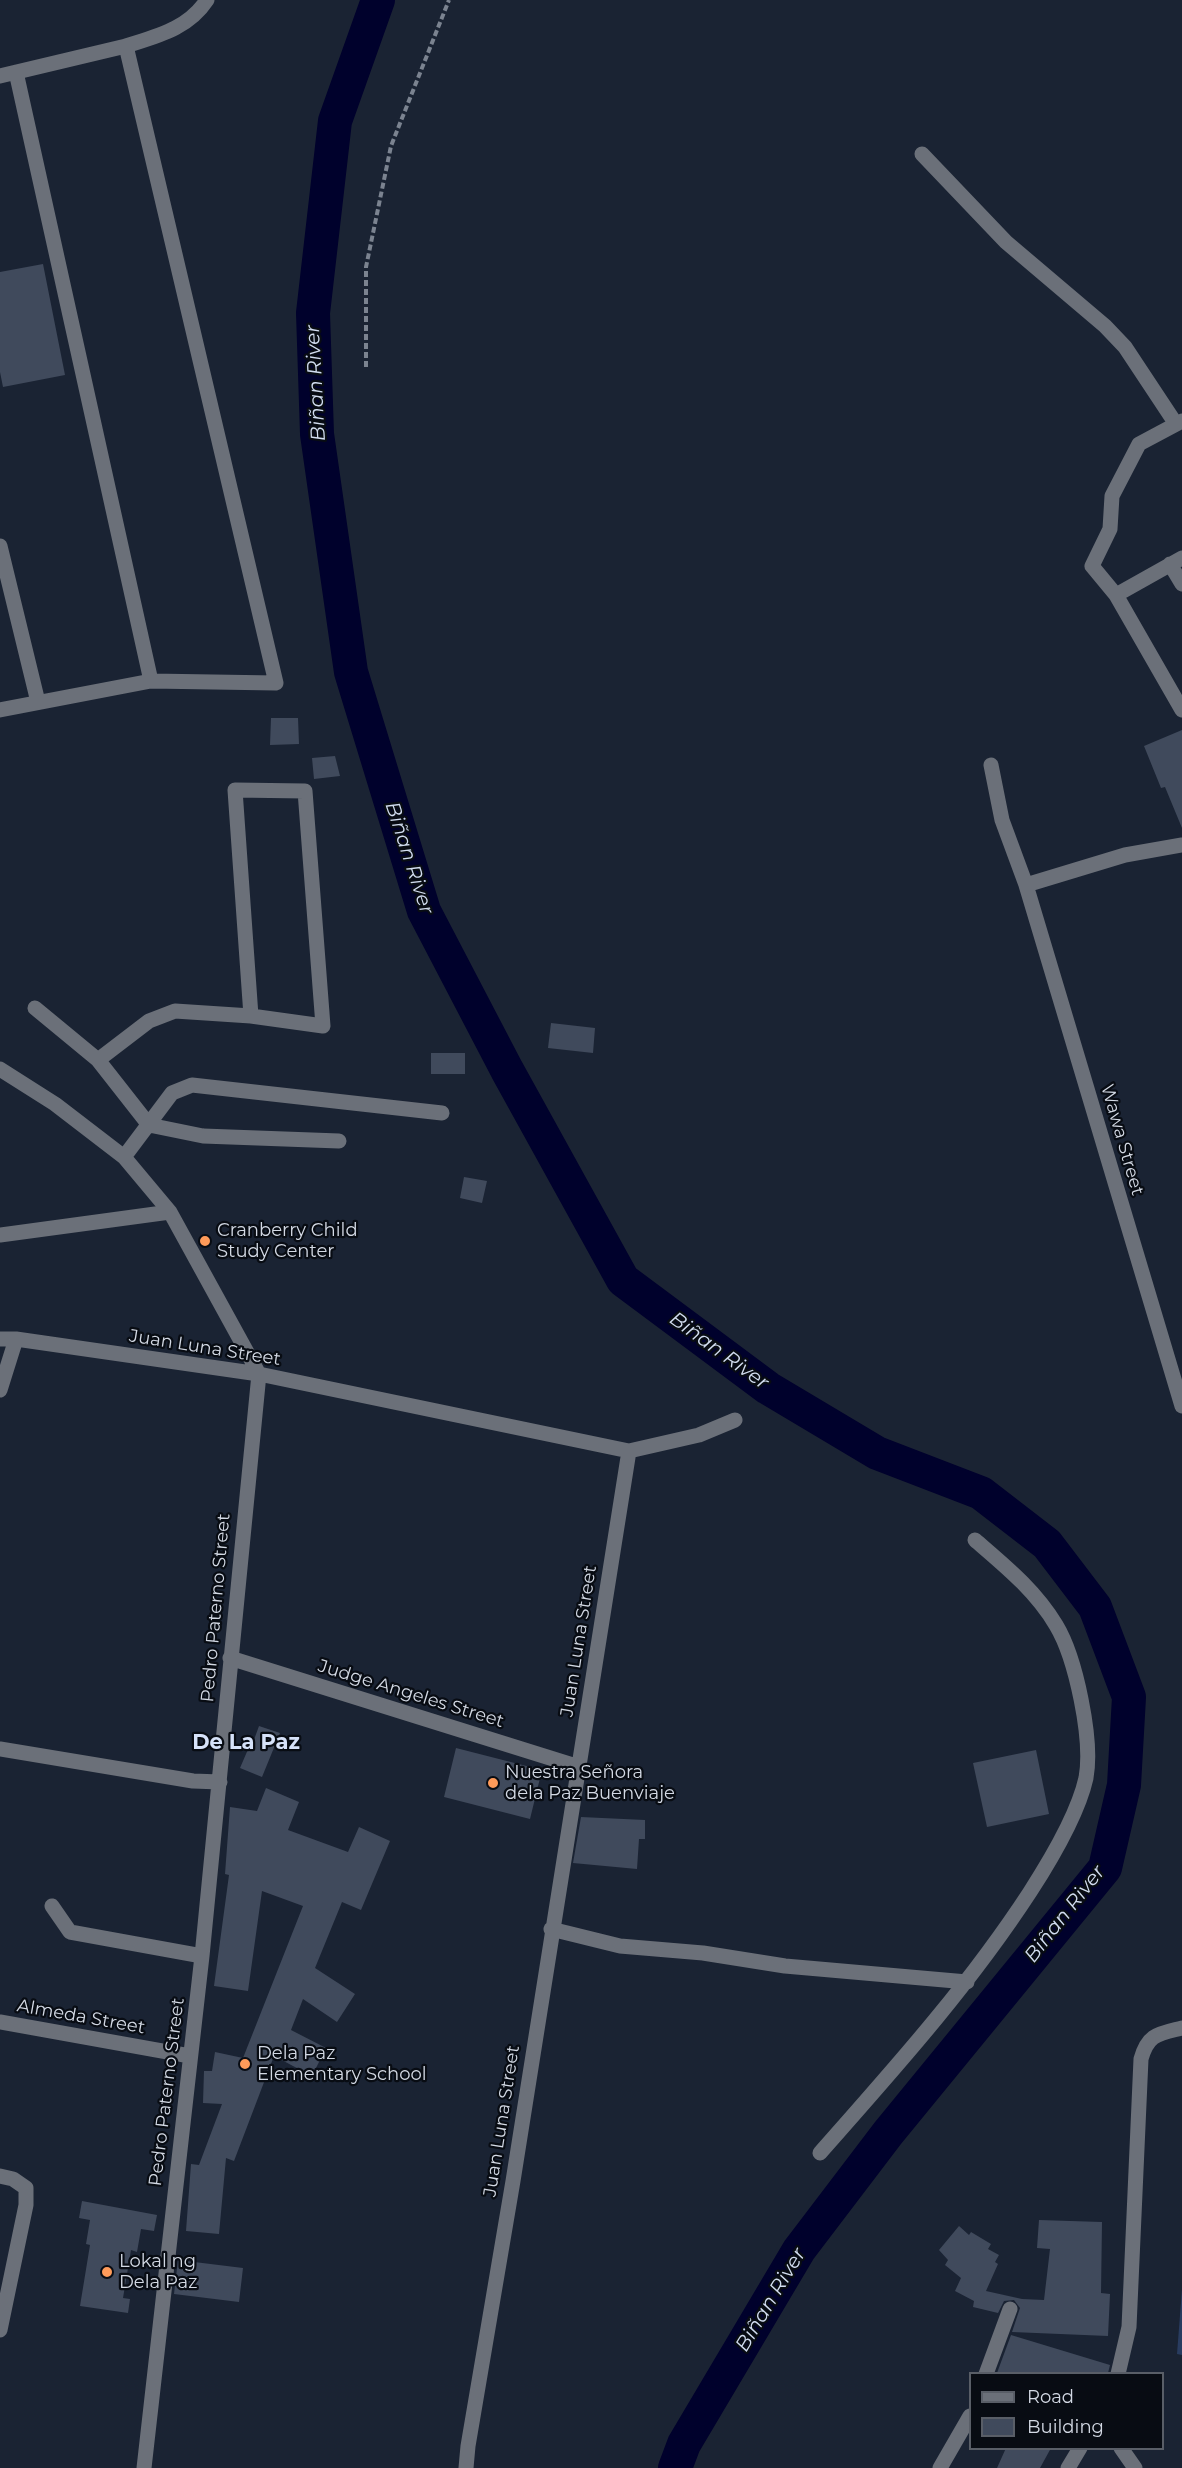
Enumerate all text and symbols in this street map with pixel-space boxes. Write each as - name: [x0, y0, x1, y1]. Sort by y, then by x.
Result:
- water label: Biñan River: [301, 324, 331, 442]
- water label: Biñan River: [380, 799, 438, 917]
- street label: Wawa Street: [1096, 1082, 1148, 1198]
- place label: Cranberry Child Study Center: [217, 1220, 358, 1262]
- marker: Cranberry Child Study Center: [198, 1234, 212, 1248]
- water label: Biñan River: [665, 1307, 773, 1395]
- street label: Juan Luna Street: [128, 1325, 282, 1371]
- street label: Pedro Paterno Street: [197, 1513, 235, 1703]
- street label: Juan Luna Street: [556, 1564, 602, 1718]
- street label: Judge Angeles Street: [315, 1655, 507, 1733]
- district label: De La Paz: [192, 1730, 300, 1756]
- place label: Nuestra Señora dela Paz Buenviaje: [505, 1762, 675, 1804]
- marker: Nuestra Señora dela Paz Buenviaje: [486, 1776, 500, 1790]
- water label: Biñan River: [1020, 1861, 1110, 1967]
- street label: Almeda Street: [15, 1995, 147, 2039]
- street label: Pedro Paterno Street: [145, 1997, 189, 2187]
- place label: Dela Paz Elementary School: [257, 2043, 427, 2086]
- street label: Juan Luna Street: [479, 2044, 525, 2198]
- marker: Dela Paz Elementary School: [238, 2057, 252, 2071]
- water label: Biñan River: [731, 2244, 811, 2356]
- place label: Lokal ng Dela Paz: [119, 2251, 197, 2294]
- marker: Lokal ng Dela Paz: [100, 2265, 114, 2279]
- legend: [969, 2372, 1164, 2450]
- text: Road: [1027, 2386, 1074, 2408]
- text: Building: [1027, 2416, 1104, 2438]

